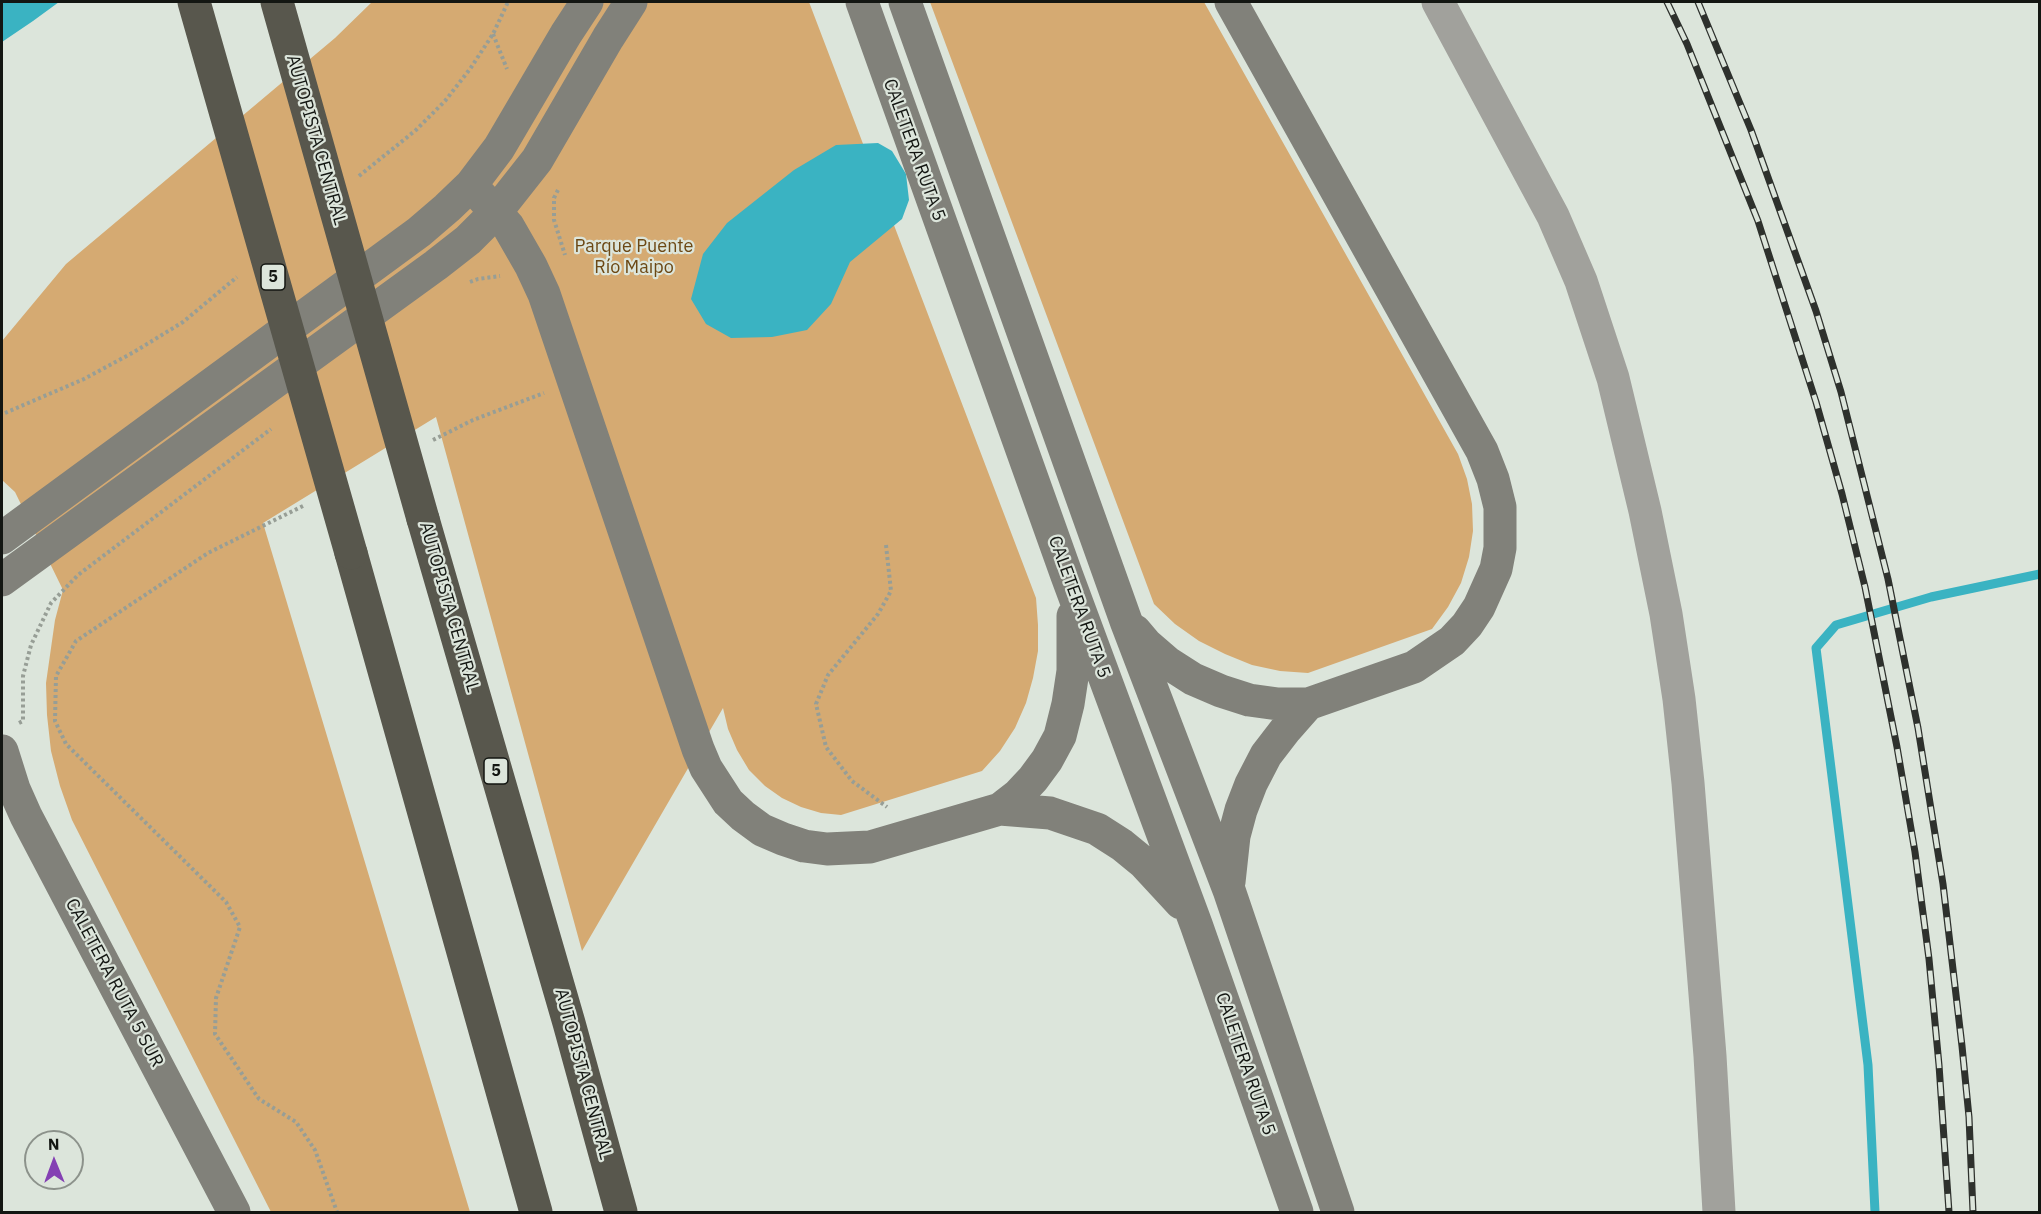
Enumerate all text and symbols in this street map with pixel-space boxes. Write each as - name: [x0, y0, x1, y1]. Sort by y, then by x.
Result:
- street label: AUTOPISTA CENTRAL: [281, 52, 351, 228]
- street label: CALETERA RUTA 5: [878, 76, 950, 224]
- park label: Parque Puente Río Maipo: [575, 236, 693, 278]
- road number: 5: [261, 264, 285, 290]
- street label: AUTOPISTA CENTRAL: [414, 519, 484, 695]
- street label: CALETERA RUTA 5: [1043, 533, 1115, 681]
- road number: 5: [484, 758, 508, 784]
- street label: CALETERA RUTA 5 SUR: [60, 895, 168, 1071]
- street label: AUTOPISTA CENTRAL: [550, 986, 616, 1162]
- street label: CALETERA RUTA 5: [1210, 990, 1280, 1138]
- north arrow: [24, 1130, 84, 1190]
- text: N: [48, 1134, 60, 1154]

